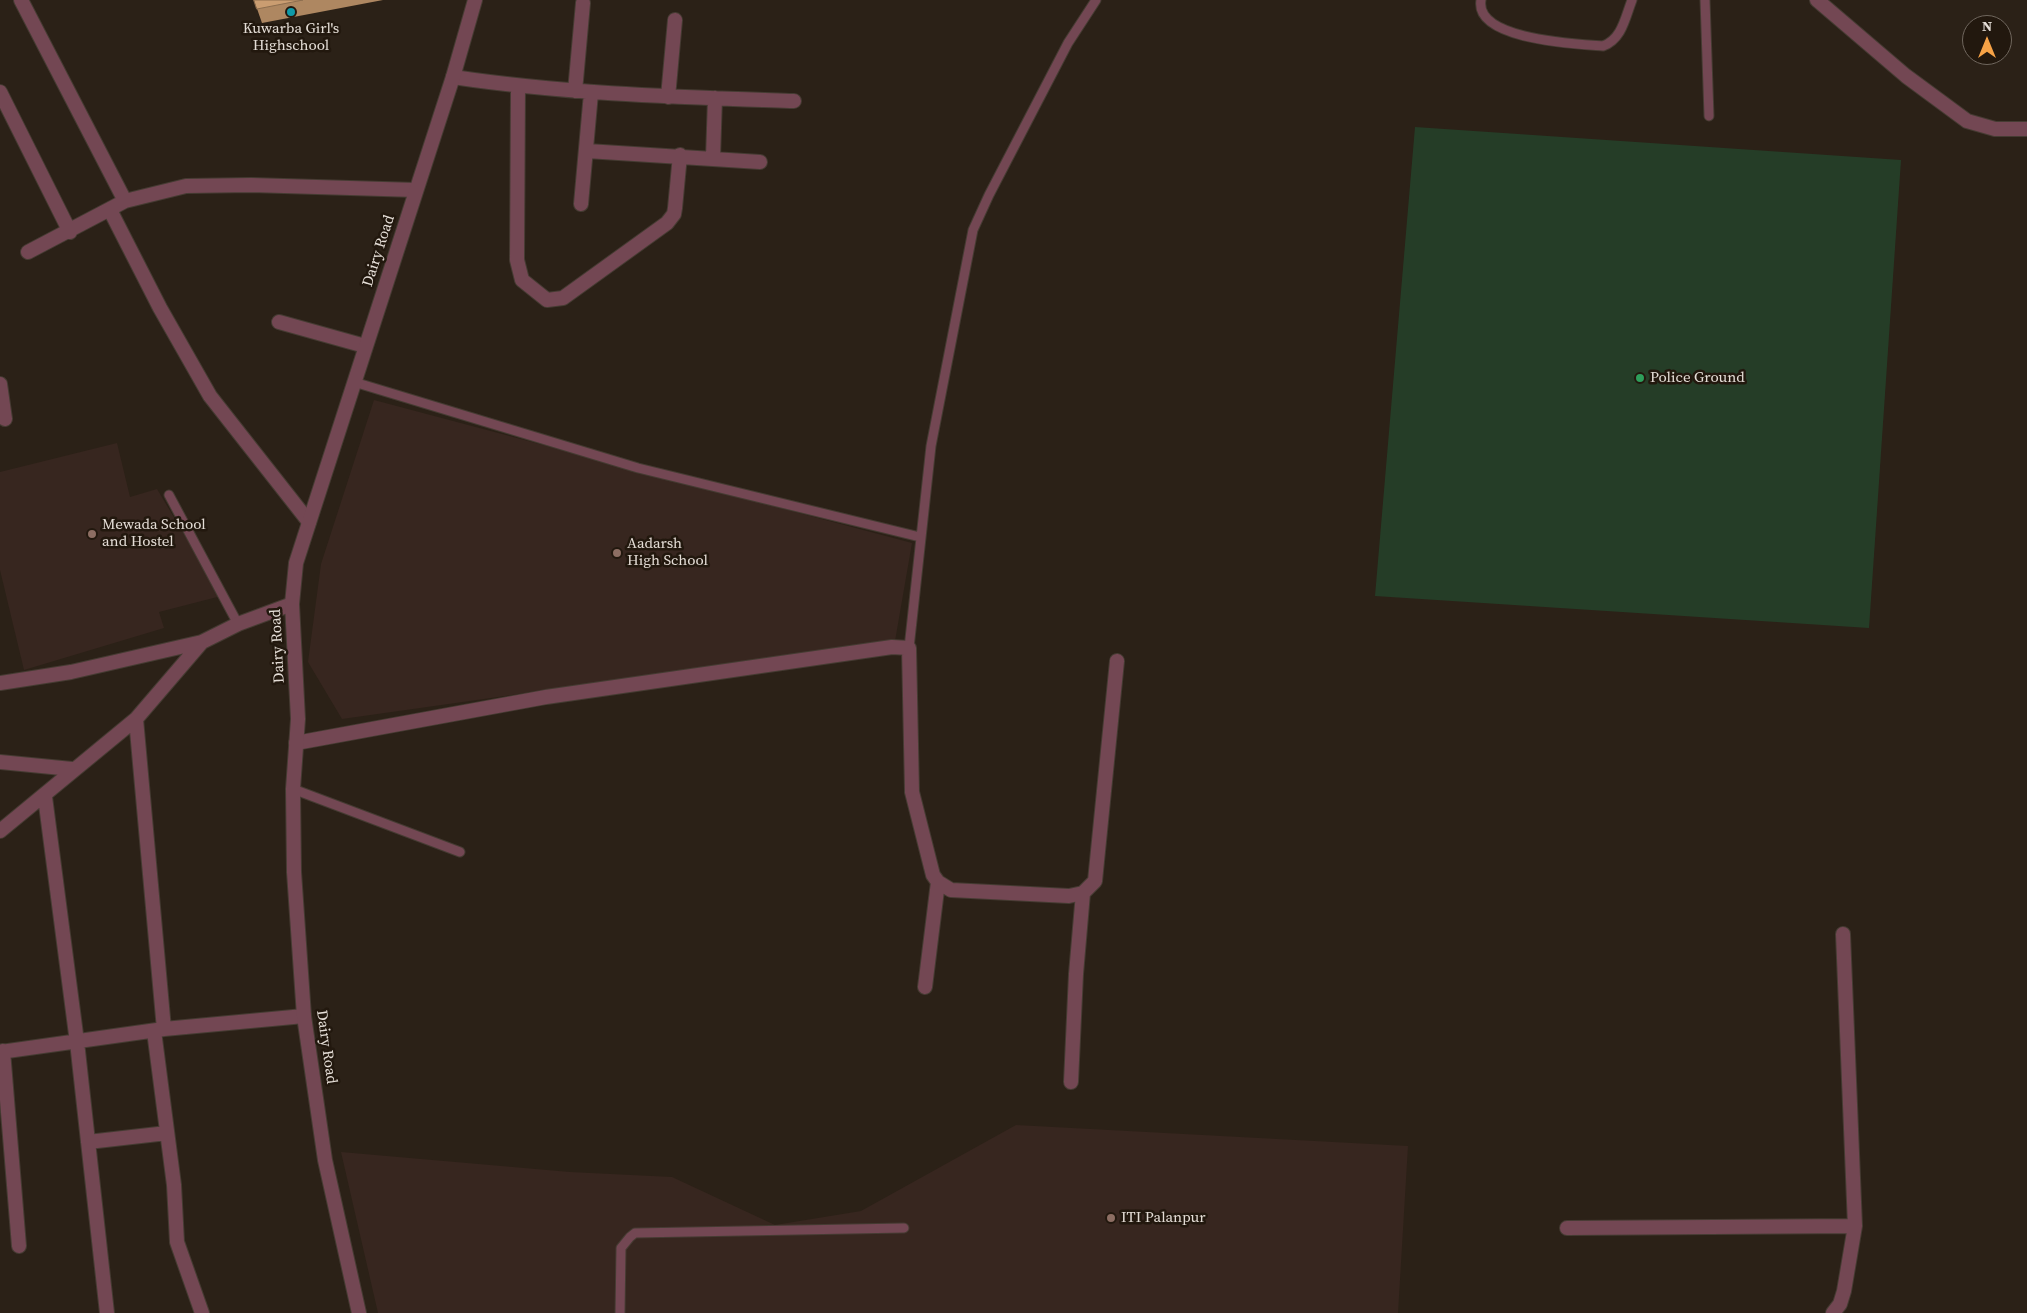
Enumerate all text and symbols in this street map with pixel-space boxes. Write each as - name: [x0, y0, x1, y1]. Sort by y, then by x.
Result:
- marker: Kuwarba Girl's Highschool: [285, 6, 297, 18]
- north arrow: [1962, 15, 2012, 65]
- text: N: [1982, 16, 1992, 36]
- place label: Kuwarba Girl's Highschool: [243, 20, 339, 55]
- street label: Dairy Road: [359, 213, 399, 289]
- place label: Police Ground: [1650, 369, 1745, 387]
- marker: Police Ground: [1634, 372, 1646, 384]
- place label: Mewada School and Hostel: [102, 516, 206, 551]
- marker: Mewada School and Hostel: [86, 528, 98, 540]
- place label: Aadarsh High School: [627, 535, 708, 570]
- marker: Aadarsh High School: [611, 547, 623, 559]
- street label: Dairy Road: [267, 608, 289, 684]
- street label: Dairy Road: [312, 1009, 340, 1085]
- place label: ITI Palanpur: [1121, 1209, 1206, 1227]
- marker: ITI Palanpur: [1105, 1212, 1117, 1224]

